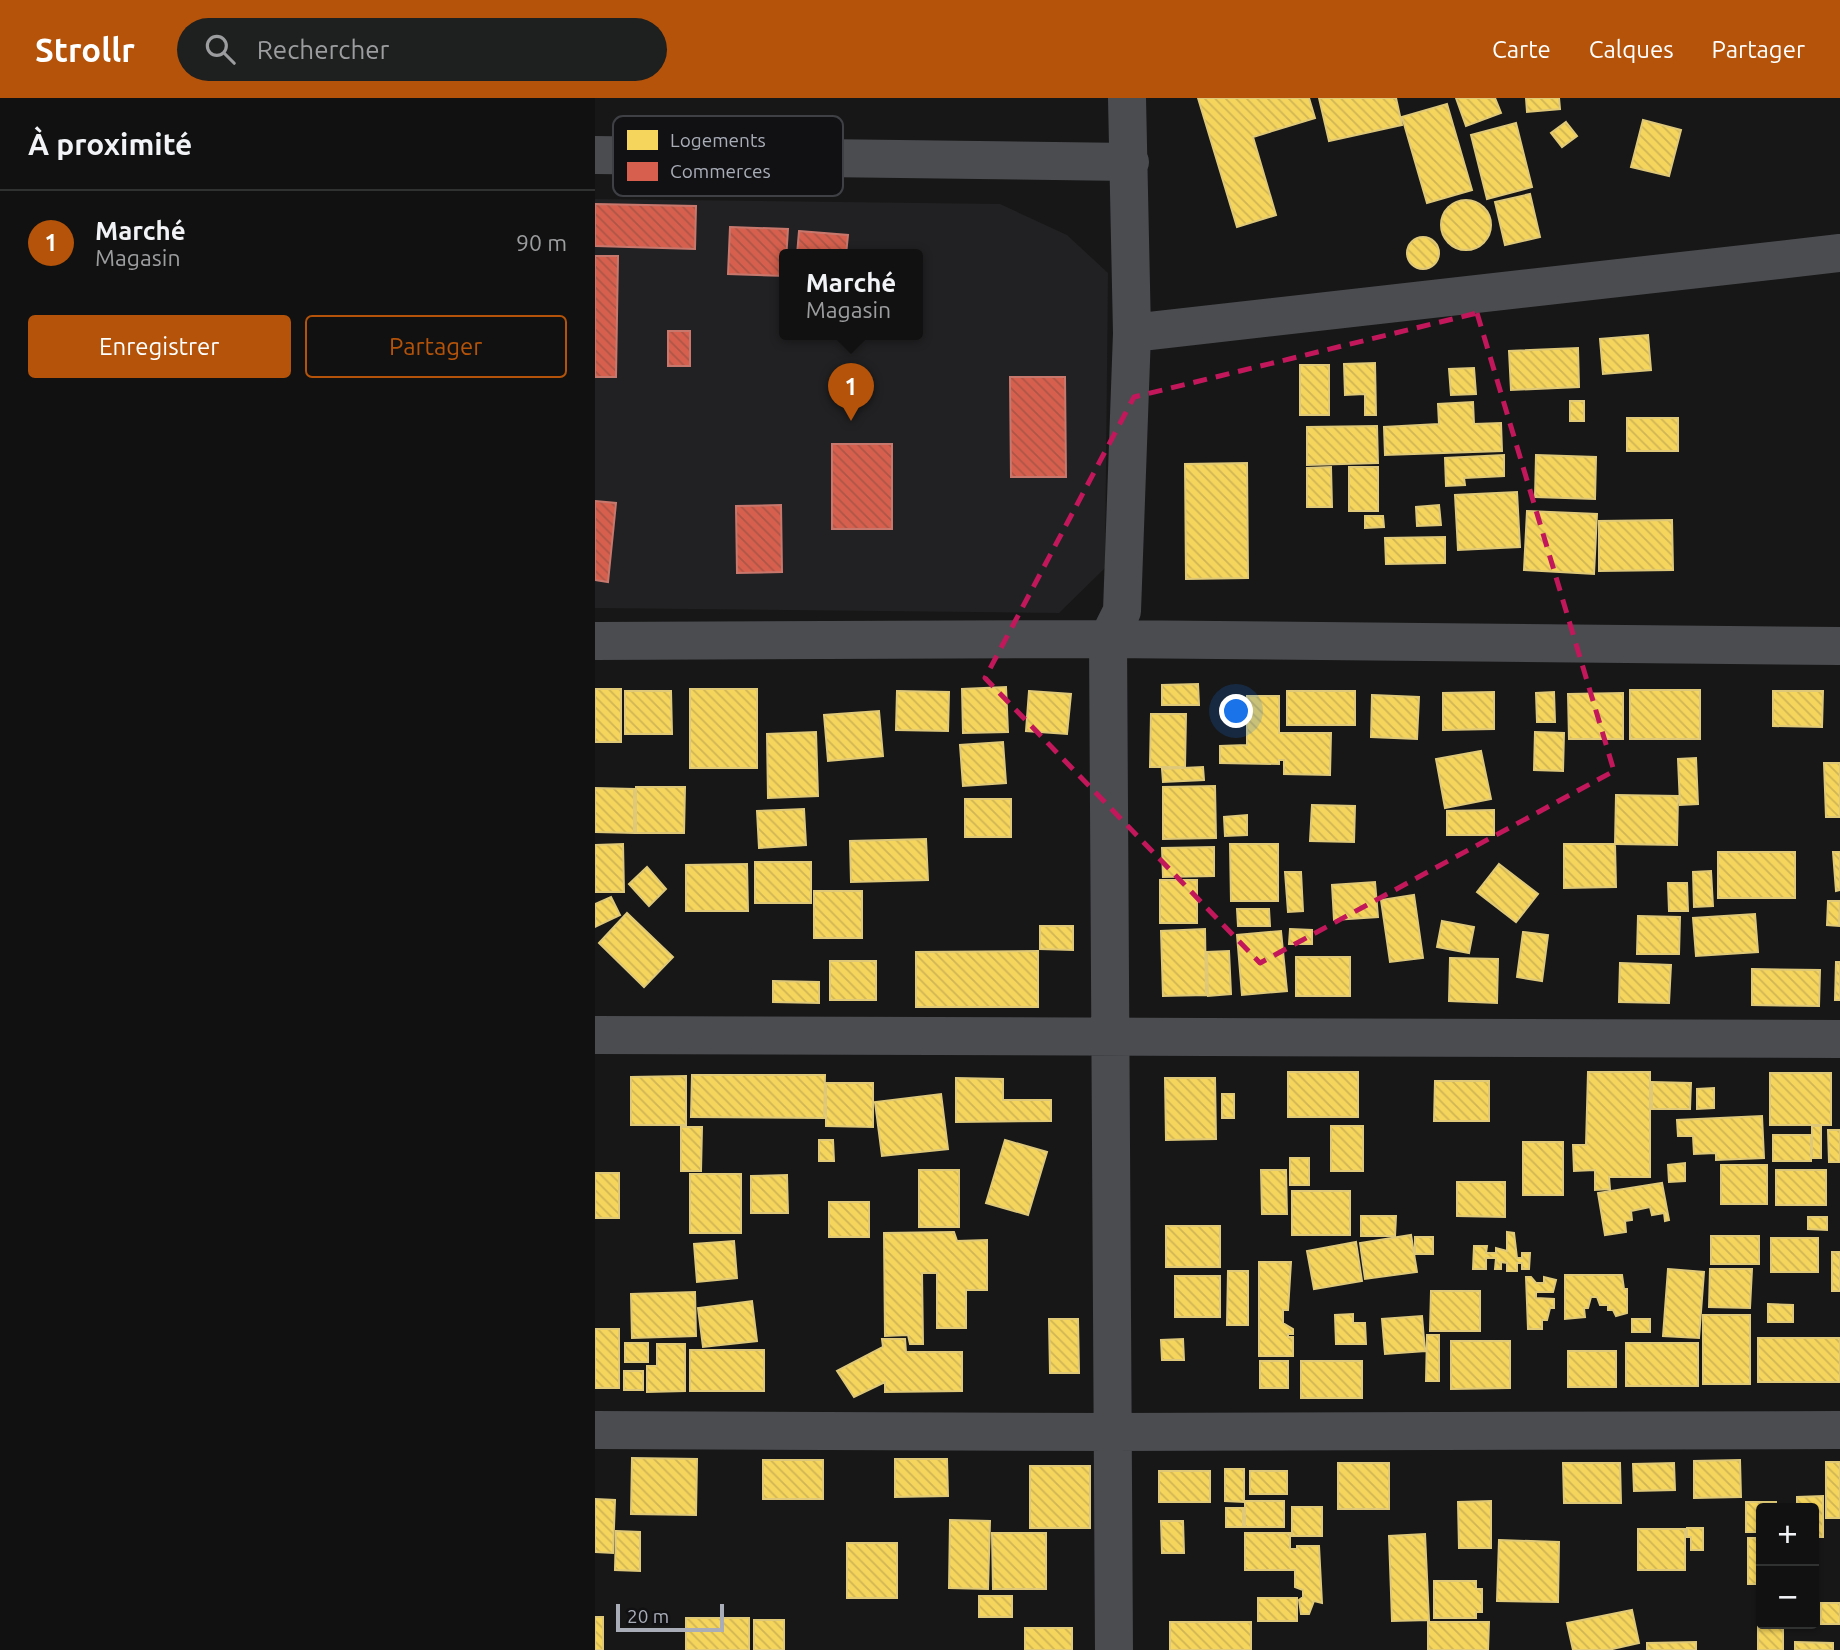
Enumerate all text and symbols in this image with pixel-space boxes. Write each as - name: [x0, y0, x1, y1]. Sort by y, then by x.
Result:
- search box: [177, 18, 667, 81]
- icon: search: [201, 30, 239, 68]
- text: Strollr: [35, 31, 135, 68]
- text: Rechercher: [257, 35, 389, 64]
- text: Carte: [1492, 36, 1551, 63]
- text: Calques: [1589, 36, 1674, 63]
- text: Partager: [1712, 36, 1805, 63]
- legend: [613, 116, 843, 196]
- text: À proximité: [28, 127, 192, 161]
- text: Logements: [670, 129, 766, 151]
- text: Commerces: [670, 160, 771, 182]
- text: Marché: [95, 216, 186, 245]
- text: 1: [45, 230, 57, 255]
- text: 90 m: [516, 230, 567, 255]
- text: Magasin: [95, 245, 181, 270]
- popup: [779, 249, 923, 340]
- text: Marché: [806, 268, 896, 297]
- text: Magasin: [806, 297, 891, 322]
- button: Enregistrer: [28, 315, 291, 378]
- button: Partager: [305, 315, 567, 378]
- pin: 1: [828, 363, 874, 421]
- your location: [1219, 694, 1253, 728]
- map controls: [1756, 1503, 1819, 1629]
- button: +: [1756, 1503, 1819, 1566]
- button: −: [1756, 1566, 1819, 1629]
- scale bar: [616, 1601, 725, 1633]
- text: 20 m: [627, 1605, 669, 1627]

